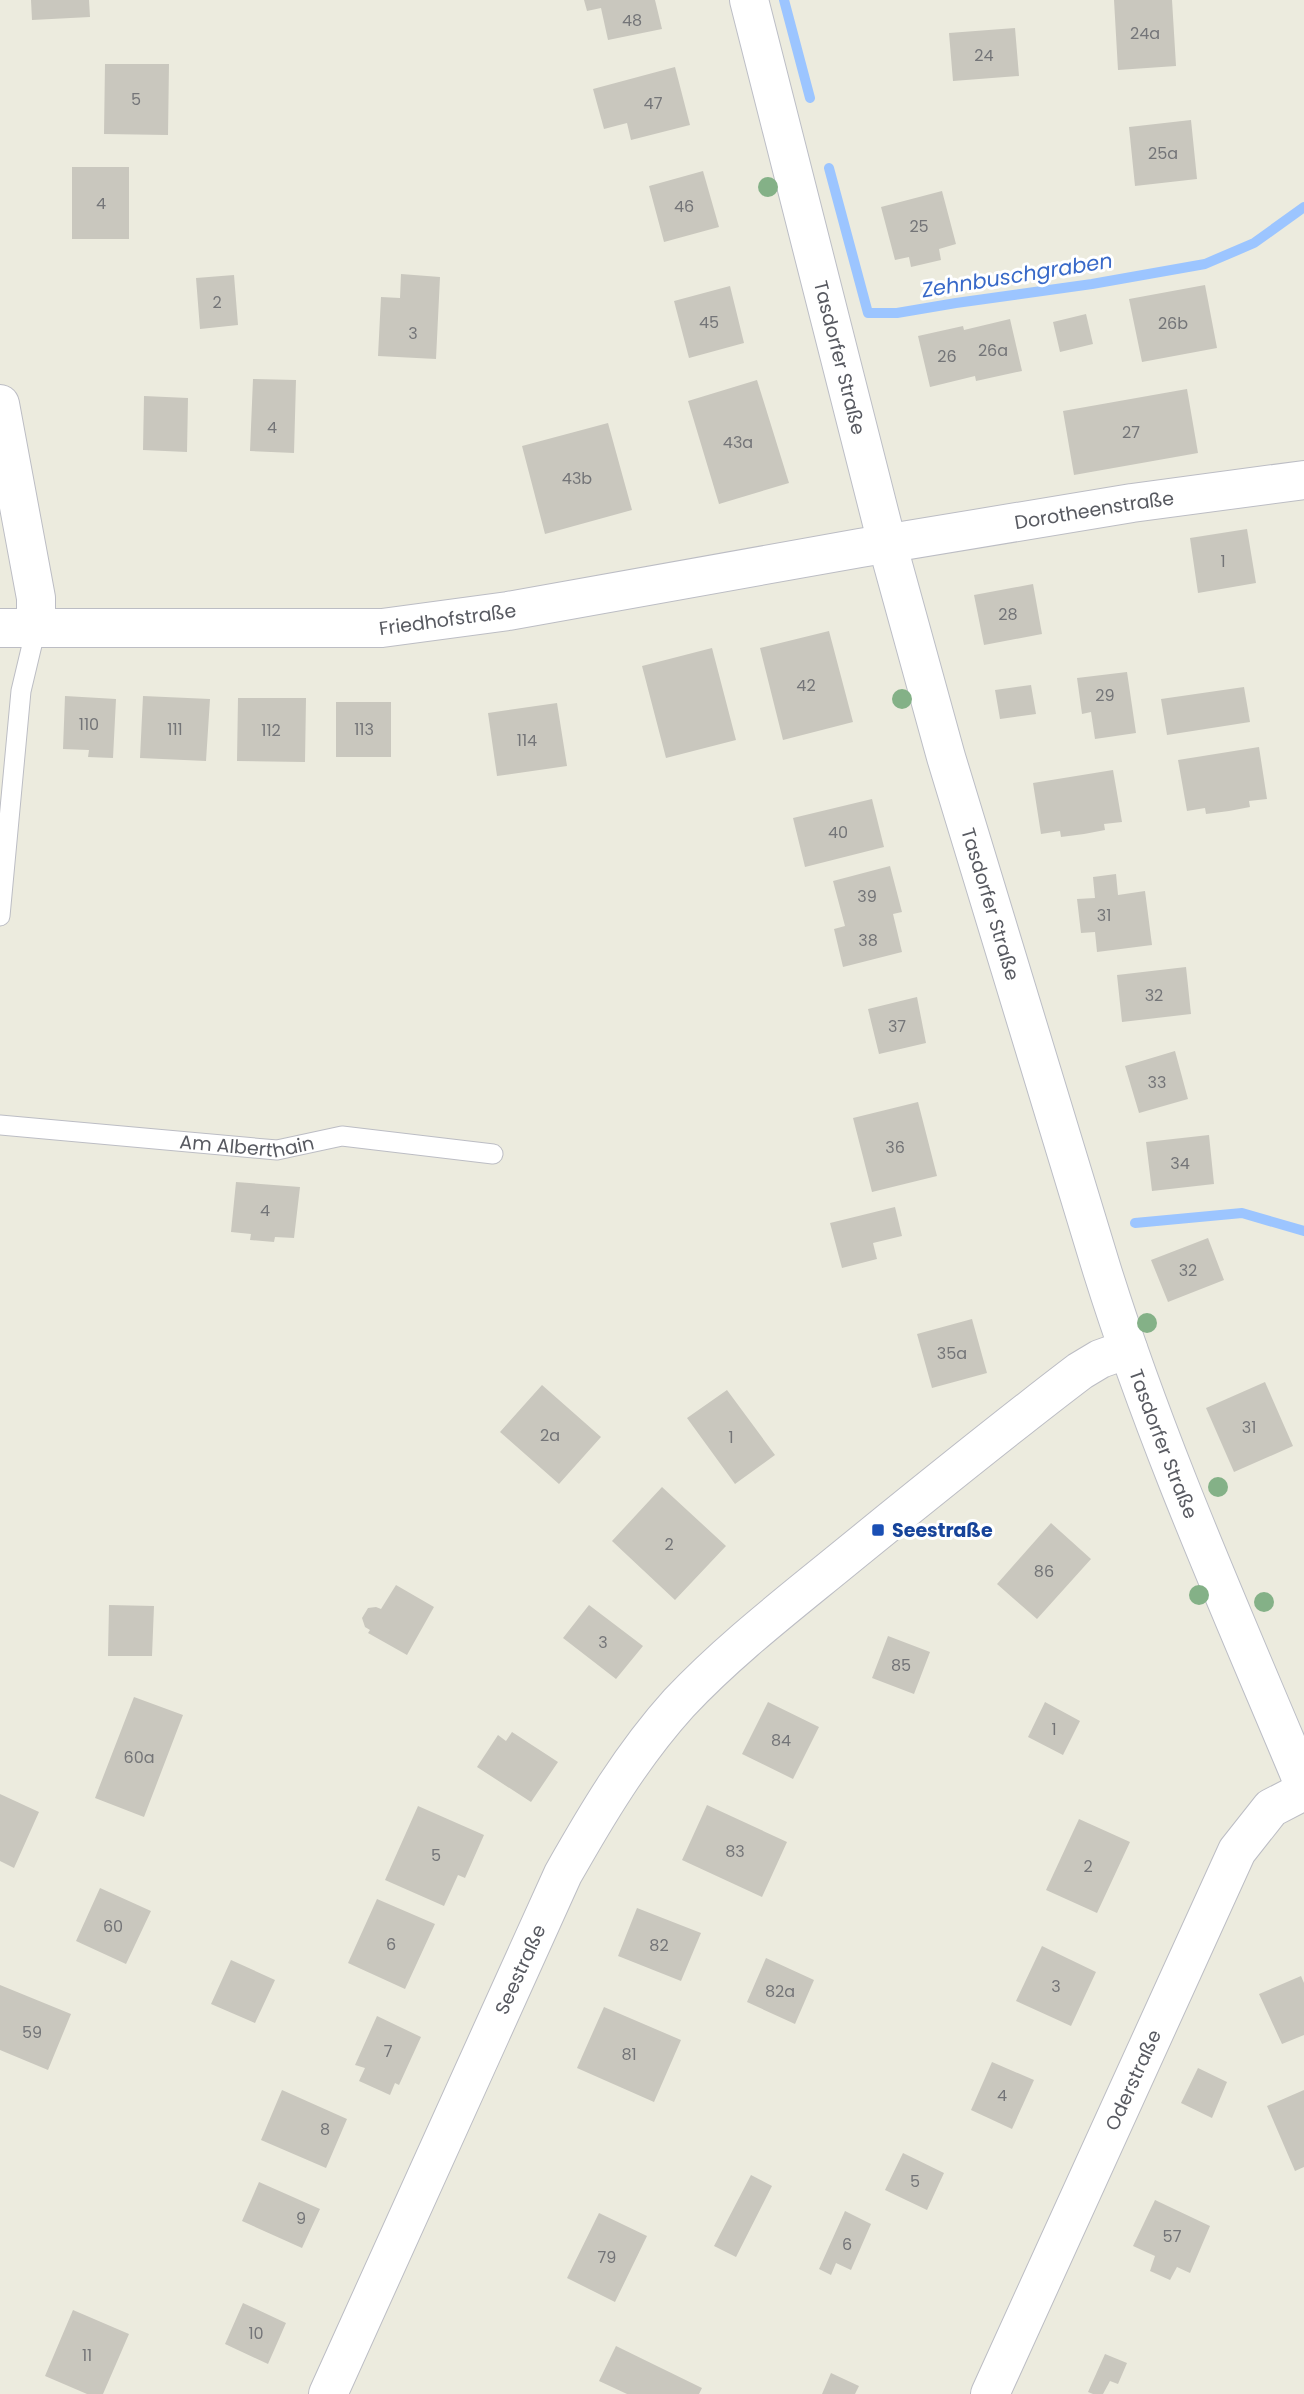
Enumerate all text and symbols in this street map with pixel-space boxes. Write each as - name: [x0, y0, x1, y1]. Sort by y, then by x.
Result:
- house number: 48: [622, 9, 642, 32]
- house number: 24a: [1130, 22, 1160, 45]
- house number: 24: [974, 44, 994, 67]
- house number: 5: [131, 88, 141, 111]
- house number: 47: [644, 92, 663, 115]
- house number: 25a: [1148, 142, 1178, 165]
- house number: 4: [96, 192, 106, 215]
- house number: 46: [674, 195, 694, 218]
- house number: 25: [909, 215, 929, 238]
- water label: Zehnbuschgraben: [918, 246, 1115, 305]
- street label: Tasdorfer Straße: [807, 278, 872, 438]
- house number: 2: [212, 291, 222, 314]
- house number: 45: [699, 311, 719, 334]
- house number: 26b: [1158, 312, 1188, 335]
- house number: 3: [408, 322, 418, 345]
- house number: 26a: [978, 339, 1008, 362]
- house number: 26: [937, 345, 957, 368]
- house number: 4: [267, 416, 277, 439]
- house number: 27: [1122, 421, 1140, 444]
- house number: 43a: [723, 431, 753, 454]
- house number: 43b: [562, 467, 592, 490]
- street label: Dorotheenstraße: [1012, 484, 1176, 536]
- house number: 1: [1220, 550, 1226, 573]
- street label: Friedhofstraße: [377, 596, 518, 642]
- house number: 28: [998, 603, 1018, 626]
- house number: 42: [796, 674, 816, 697]
- house number: 29: [1095, 684, 1115, 707]
- house number: 110: [79, 713, 99, 736]
- house number: 111: [167, 718, 183, 741]
- house number: 113: [354, 718, 374, 741]
- house number: 112: [261, 719, 281, 742]
- house number: 114: [517, 729, 537, 752]
- house number: 40: [828, 821, 848, 844]
- street label: Tasdorfer Straße: [955, 825, 1027, 984]
- house number: 39: [857, 885, 877, 908]
- house number: 31: [1097, 904, 1111, 927]
- house number: 38: [858, 929, 878, 952]
- house number: 32: [1145, 984, 1163, 1007]
- house number: 37: [888, 1015, 906, 1038]
- house number: 33: [1148, 1071, 1166, 1094]
- street label: Am Alberthain: [178, 1128, 317, 1164]
- house number: 36: [885, 1136, 905, 1159]
- house number: 34: [1170, 1152, 1190, 1175]
- house number: 4: [260, 1199, 270, 1222]
- house number: 32: [1179, 1259, 1197, 1282]
- house number: 35a: [937, 1342, 967, 1365]
- street label: Tasdorfer Straße: [1123, 1365, 1205, 1523]
- house number: 31: [1242, 1416, 1256, 1439]
- house number: 2a: [540, 1424, 560, 1447]
- house number: 1: [728, 1426, 734, 1449]
- place label: Seestraße: [892, 1517, 993, 1544]
- marker: Seestraße: [870, 1522, 886, 1538]
- house number: 2: [664, 1533, 674, 1556]
- house number: 86: [1034, 1560, 1054, 1583]
- house number: 3: [598, 1631, 608, 1654]
- house number: 85: [891, 1654, 911, 1677]
- house number: 1: [1051, 1718, 1057, 1741]
- house number: 84: [771, 1729, 791, 1752]
- house number: 60a: [123, 1746, 155, 1769]
- house number: 83: [725, 1840, 745, 1863]
- house number: 5: [431, 1844, 441, 1867]
- house number: 2: [1083, 1855, 1093, 1878]
- house number: 60: [103, 1915, 123, 1938]
- street label: Seestraße: [488, 1920, 552, 2019]
- house number: 6: [386, 1933, 396, 1956]
- house number: 82: [649, 1934, 669, 1957]
- house number: 3: [1051, 1975, 1061, 1998]
- house number: 82a: [765, 1980, 795, 2003]
- house number: 59: [22, 2021, 42, 2044]
- street label: Oderstraße: [1098, 2025, 1168, 2135]
- house number: 7: [384, 2040, 393, 2063]
- house number: 81: [621, 2043, 637, 2066]
- house number: 4: [997, 2084, 1007, 2107]
- house number: 8: [320, 2118, 330, 2141]
- house number: 5: [910, 2170, 920, 2193]
- house number: 9: [296, 2207, 306, 2230]
- house number: 57: [1163, 2225, 1182, 2248]
- house number: 6: [842, 2233, 852, 2256]
- house number: 79: [598, 2246, 616, 2269]
- house number: 10: [248, 2322, 264, 2345]
- house number: 11: [82, 2344, 92, 2367]

